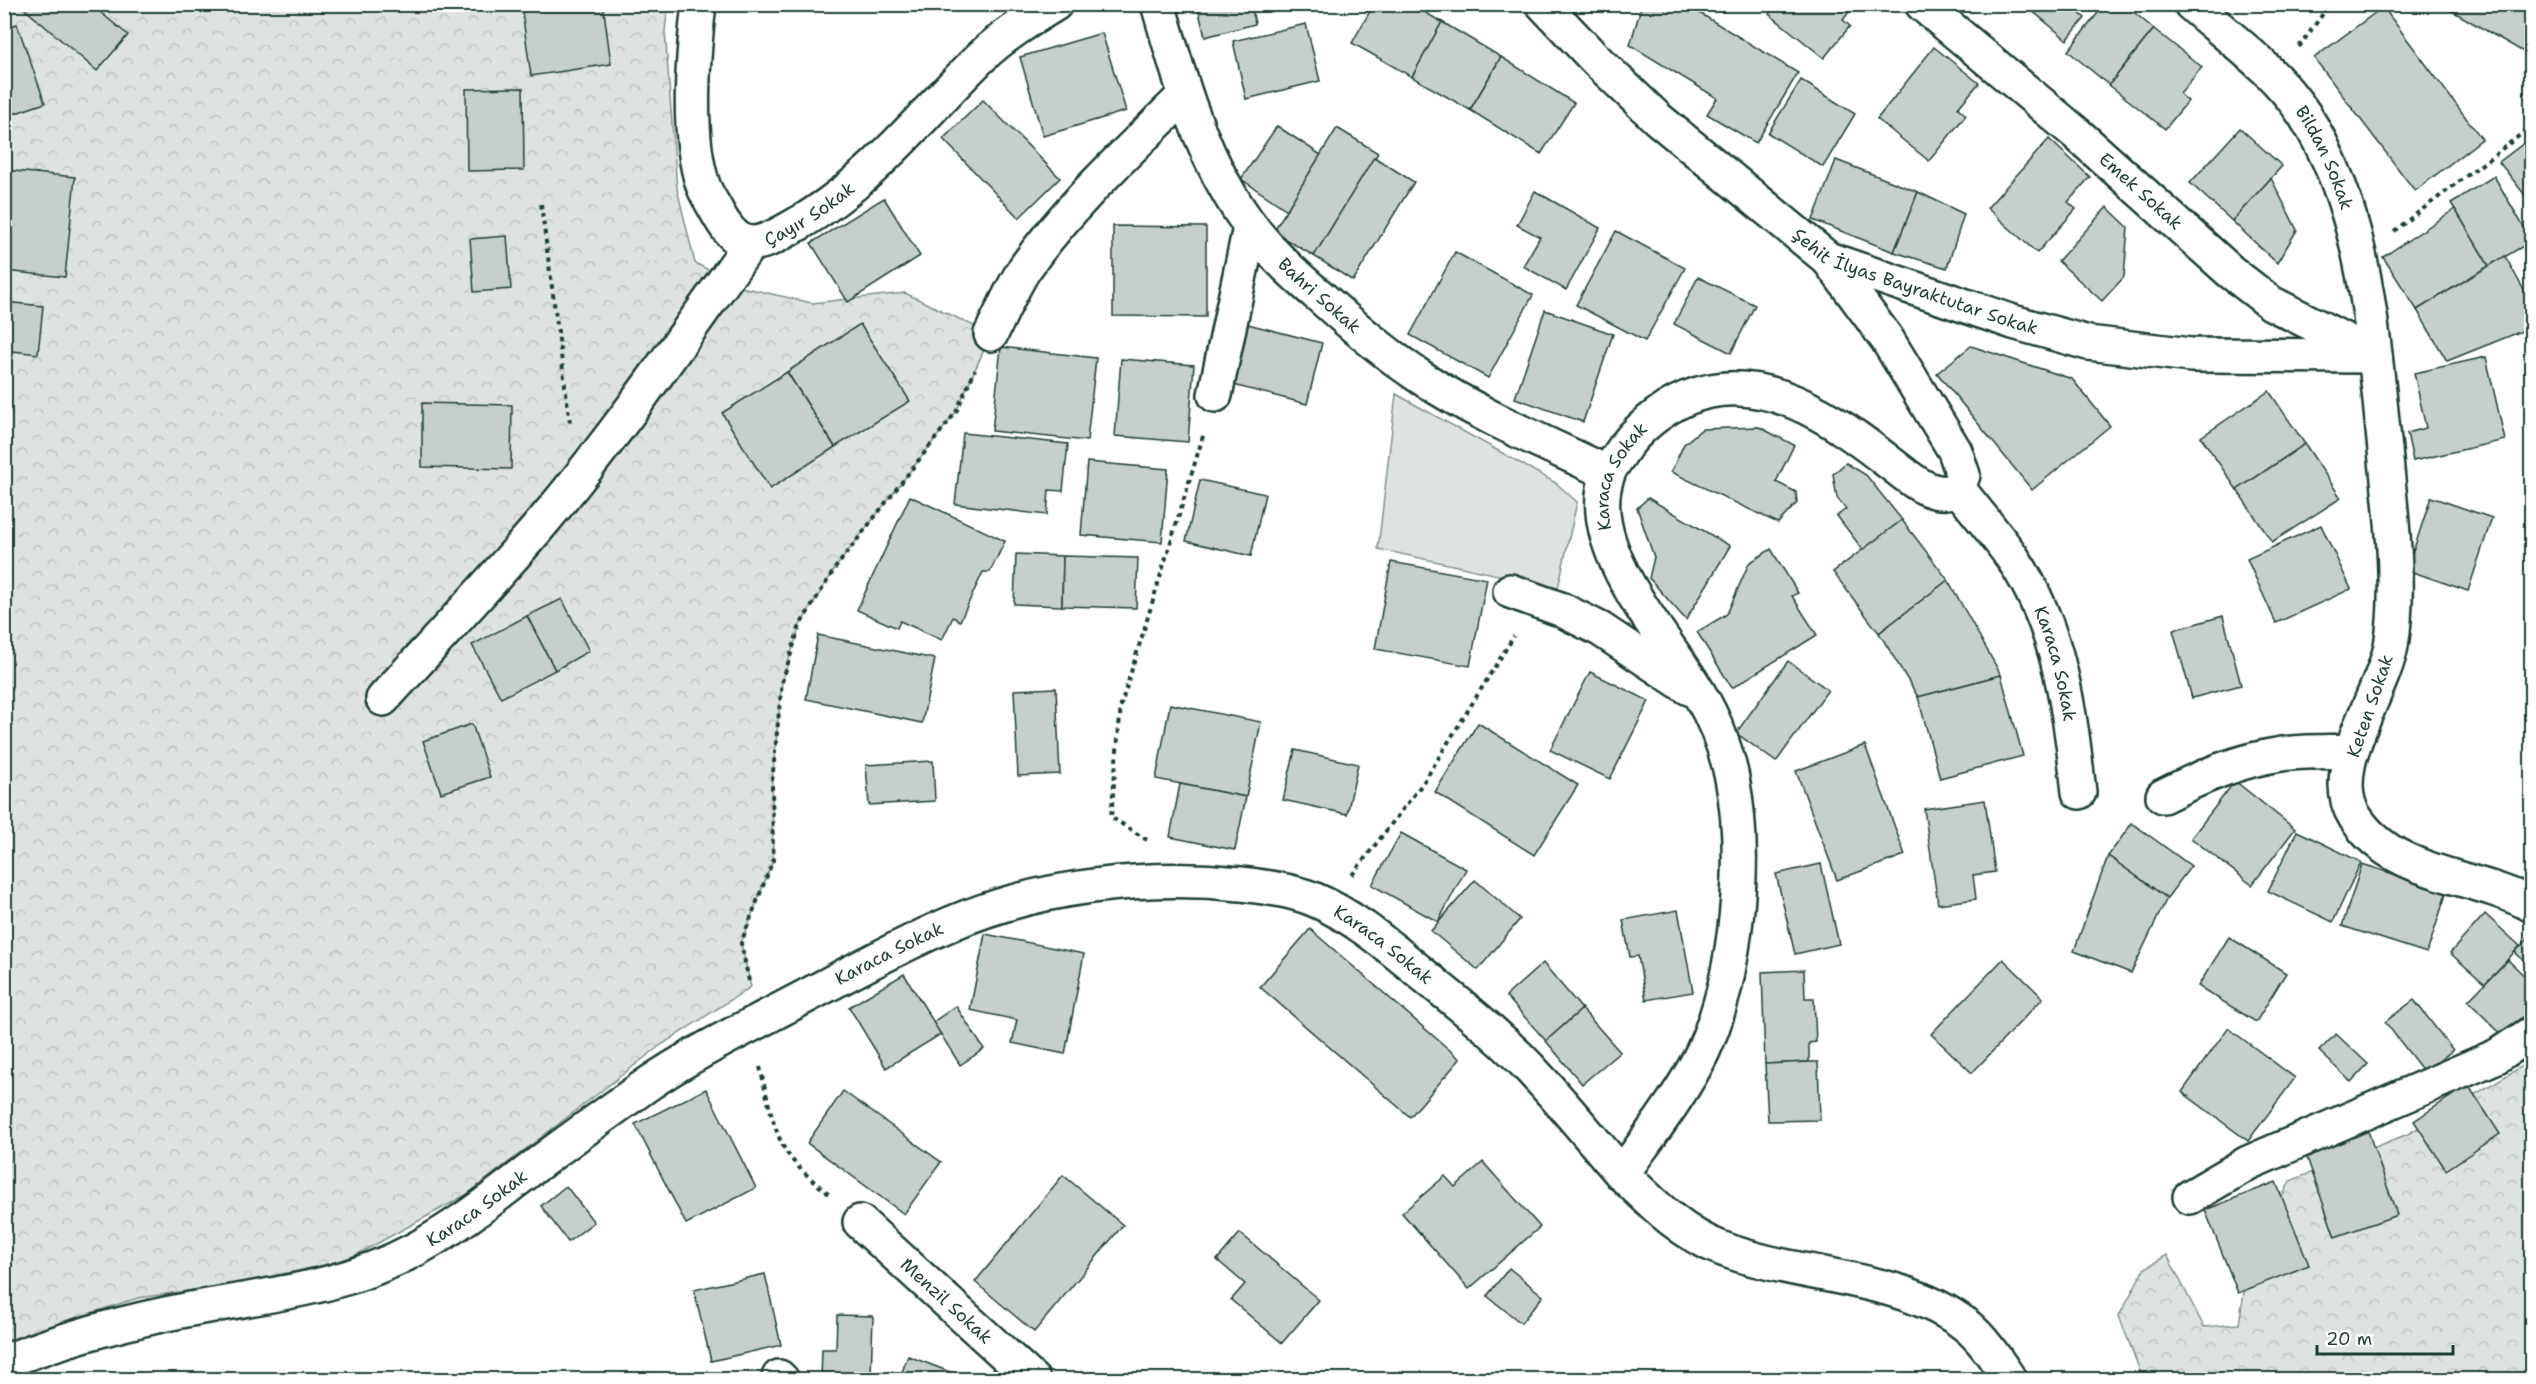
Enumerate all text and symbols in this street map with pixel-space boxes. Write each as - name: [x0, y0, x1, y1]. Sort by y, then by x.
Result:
- street label: Bildan Sokak: [2290, 101, 2359, 213]
- street label: Emek Sokak: [2094, 147, 2188, 235]
- street label: Çayır Sokak: [761, 176, 860, 252]
- street label: Şehit İlyas Bayraktutar Sokak: [1787, 223, 2041, 340]
- street label: Bahri Sokak: [1273, 252, 1366, 339]
- street label: Karaca Sokak: [1590, 417, 1653, 533]
- street label: Karaca Sokak: [2028, 602, 2082, 723]
- street label: Keten Sokak: [2341, 651, 2399, 761]
- street label: Karaca Sokak: [1329, 899, 1438, 990]
- street label: Karaca Sokak: [831, 916, 947, 991]
- street label: Karaca Sokak: [422, 1164, 532, 1252]
- street label: Menzil Sokak: [895, 1253, 998, 1349]
- scale bar: [2317, 1318, 2454, 1356]
- text: 20 m: [2326, 1327, 2372, 1351]

